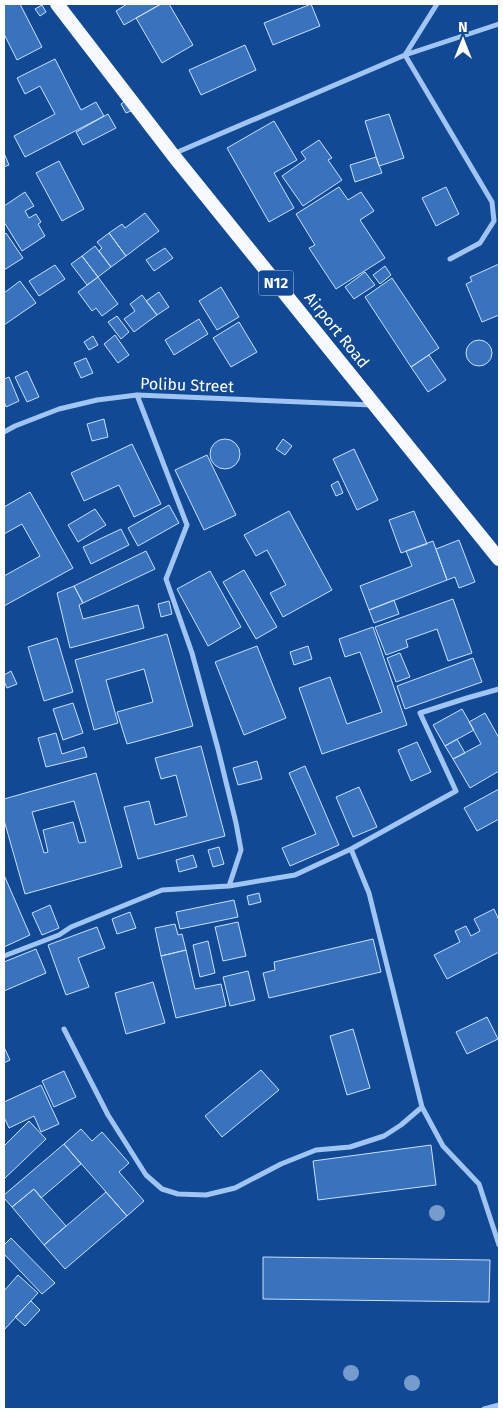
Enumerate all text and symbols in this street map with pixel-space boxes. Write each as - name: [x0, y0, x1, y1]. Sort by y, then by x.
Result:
- north arrow: [438, 15, 488, 65]
- text: N: [458, 19, 468, 36]
- road number: N12: [258, 270, 294, 296]
- street label: Airport Road: [301, 288, 373, 372]
- street label: Polibu Street: [140, 374, 234, 396]

